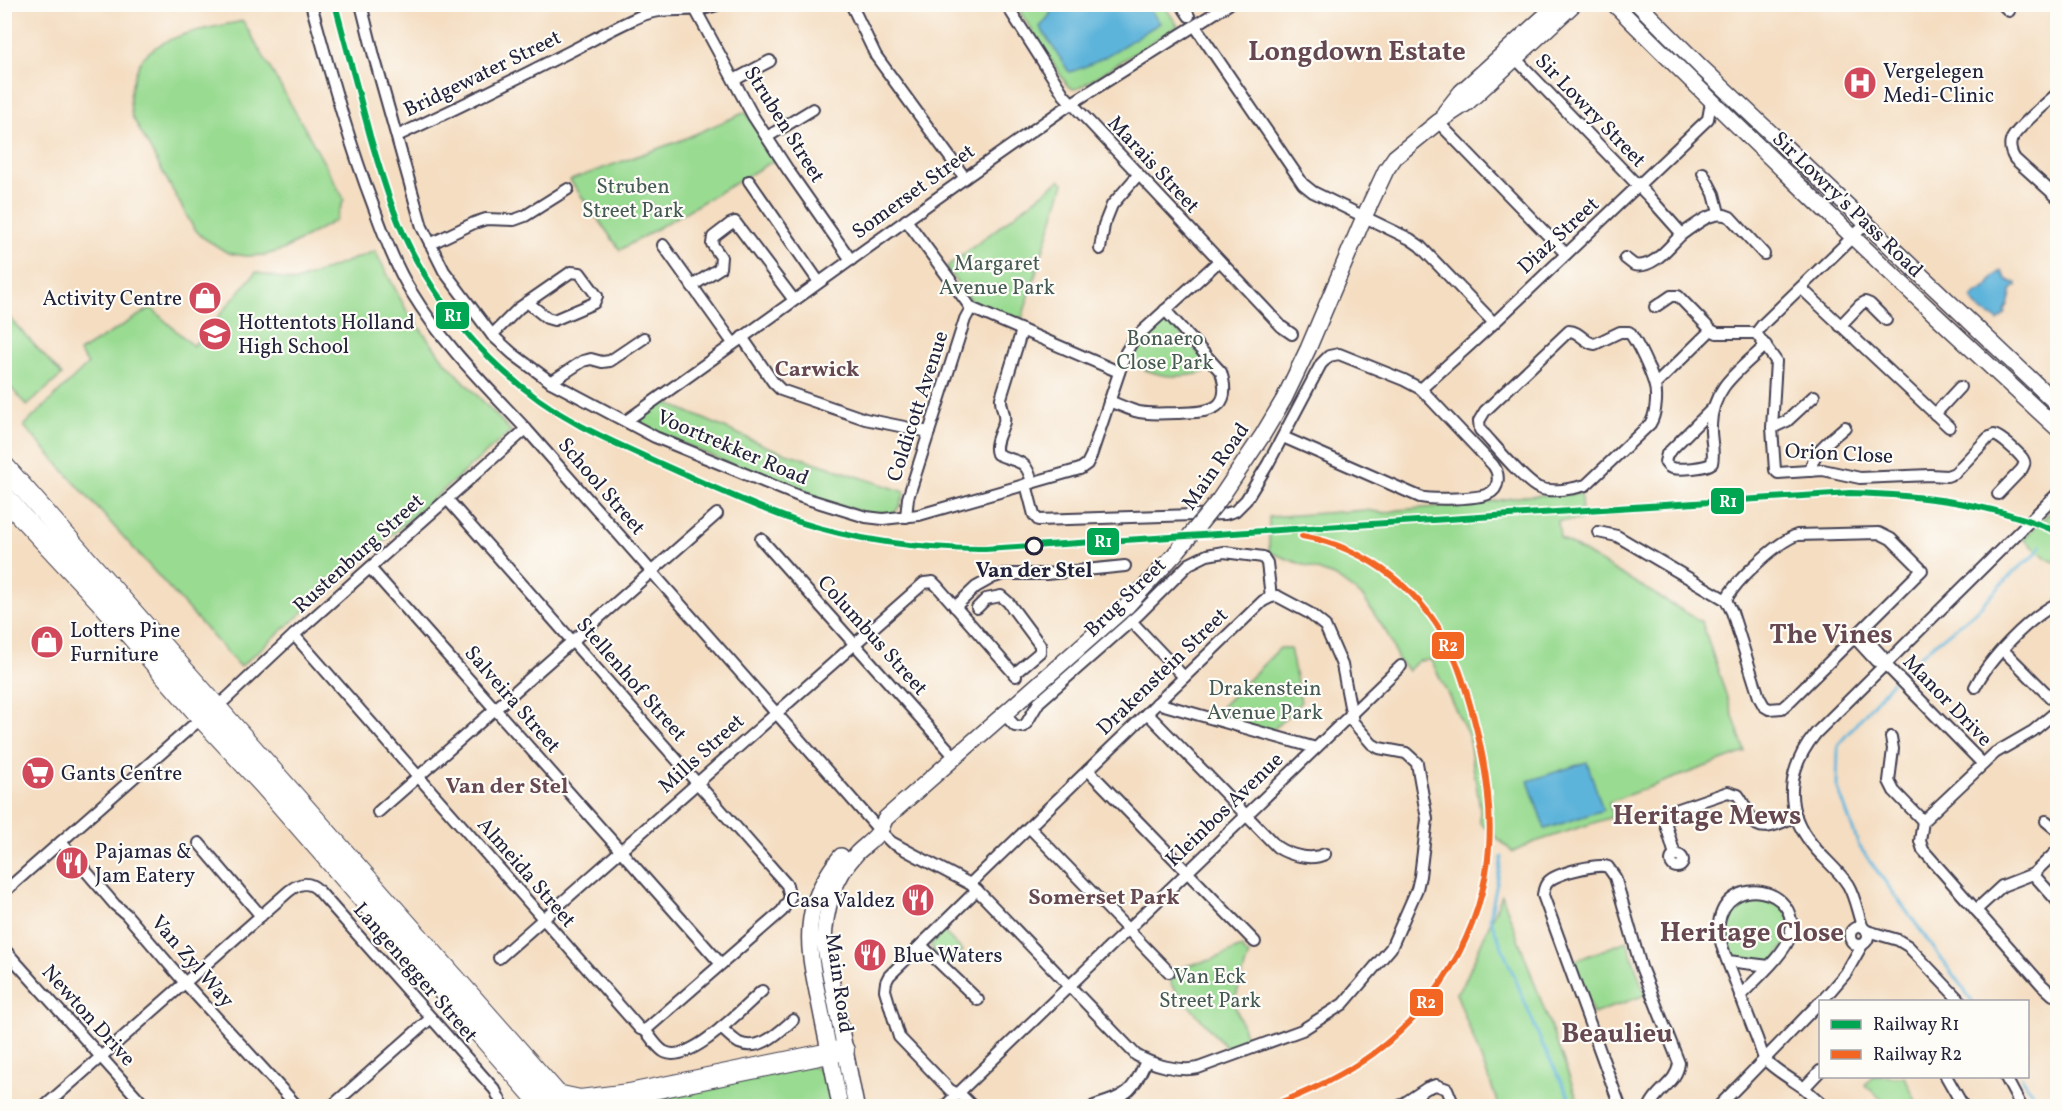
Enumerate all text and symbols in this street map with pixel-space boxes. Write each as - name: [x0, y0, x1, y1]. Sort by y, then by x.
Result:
- street label: Bridgewater Street: [399, 24, 566, 125]
- district label: Longdown Estate: [1248, 34, 1466, 72]
- street label: Sir Lowry Street: [1528, 47, 1652, 175]
- place label: Vergelegen Medi-Clinic: [1883, 58, 1994, 111]
- street label: Struben Street: [736, 61, 831, 189]
- hospital icon: Vergelegen Medi-Clinic: [1842, 65, 1878, 101]
- street label: Marais Street: [1100, 110, 1206, 220]
- street label: Sir Lowry's Pass Road: [1765, 125, 1929, 285]
- street label: Somerset Street: [846, 138, 981, 247]
- park label: Struben Street Park: [582, 173, 685, 226]
- street label: Diaz Street: [1512, 191, 1606, 281]
- park label: Margaret Avenue Park: [939, 250, 1055, 303]
- shop icon: Activity Centre: [187, 280, 223, 316]
- place label: Activity Centre: [43, 285, 182, 314]
- line badge: R1: [435, 301, 470, 330]
- text: R1: [444, 306, 462, 328]
- place label: Hottentots Holland High School: [238, 309, 415, 362]
- school or university icon: Hottentots Holland High School: [197, 316, 233, 352]
- park label: Bonaero Close Park: [1116, 325, 1214, 378]
- street label: Coldicott Avenue: [880, 327, 957, 486]
- district label: Carwick: [775, 355, 859, 386]
- street label: Voortrekker Road: [652, 403, 813, 493]
- street label: Main Road: [1176, 417, 1257, 516]
- street label: School Street: [550, 432, 651, 542]
- street label: Orion Close: [1784, 437, 1894, 472]
- street label: Rustenburg Street: [287, 487, 431, 621]
- line badge: R1: [1710, 487, 1745, 515]
- text: R1: [1719, 492, 1737, 514]
- line badge: R1: [1086, 527, 1120, 556]
- text: R1: [1094, 532, 1112, 554]
- marker: Van der Stel: [1025, 537, 1043, 555]
- street label: Brug Street: [1079, 552, 1173, 645]
- place label: Van der Stel: [975, 557, 1093, 586]
- street label: Columbus Street: [810, 569, 934, 703]
- street label: Drakenstein Street: [1091, 602, 1235, 742]
- street label: Stellenhof Street: [569, 612, 693, 748]
- place label: Lotters Pine Furniture: [70, 617, 180, 670]
- district label: The Vines: [1769, 617, 1893, 655]
- shop icon: Lotters Pine Furniture: [29, 624, 65, 660]
- line badge: R2: [1431, 631, 1465, 660]
- text: R2: [1438, 636, 1458, 658]
- street label: Salveira Street: [457, 640, 567, 760]
- street label: Manor Drive: [1896, 649, 1998, 754]
- park label: Drakenstein Avenue Park: [1207, 675, 1323, 728]
- street label: Mills Street: [653, 708, 751, 801]
- street label: Kleinbos Avenue: [1160, 746, 1290, 874]
- supermarket icon: Gants Centre: [20, 755, 56, 791]
- place label: Gants Centre: [61, 760, 182, 789]
- district label: Van der Stel: [446, 772, 568, 803]
- district label: Heritage Mews: [1613, 798, 1801, 836]
- street label: Almeida Street: [470, 812, 582, 934]
- place label: Pajamas & Jam Eatery: [95, 838, 196, 891]
- restaurant icon: Pajamas & Jam Eatery: [54, 845, 90, 881]
- restaurant icon: Casa Valdez: [900, 882, 936, 918]
- district label: Somerset Park: [1028, 883, 1180, 914]
- place label: Casa Valdez: [786, 887, 895, 916]
- street label: Langenegger Street: [346, 897, 484, 1049]
- street label: Van Zyl Way: [144, 909, 241, 1015]
- district label: Heritage Close: [1660, 915, 1844, 953]
- street label: Main Road: [817, 931, 860, 1035]
- restaurant icon: Blue Waters: [852, 937, 888, 973]
- place label: Blue Waters: [893, 942, 1002, 971]
- street label: Newton Drive: [34, 959, 141, 1073]
- park label: Van Eck Street Park: [1159, 963, 1262, 1016]
- line badge: R2: [1409, 988, 1444, 1017]
- text: R2: [1416, 993, 1436, 1015]
- legend: [1819, 1000, 2029, 1078]
- text: Railway R1: [1873, 1013, 1960, 1038]
- district label: Beaulieu: [1561, 1016, 1673, 1054]
- text: Railway R2: [1873, 1043, 1962, 1068]

